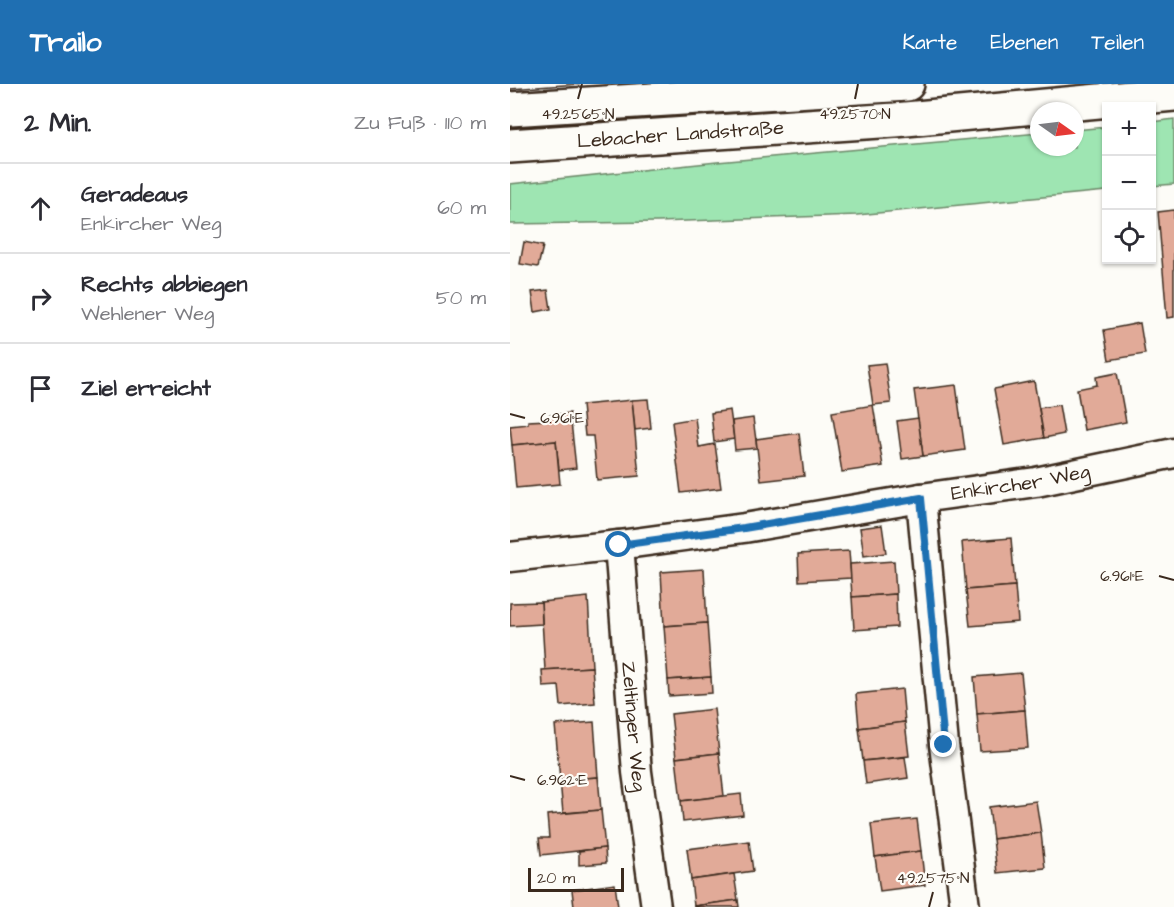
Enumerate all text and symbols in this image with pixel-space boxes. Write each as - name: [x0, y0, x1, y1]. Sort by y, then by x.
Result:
- text: Trailo: [30, 23, 102, 62]
- text: Karte: [902, 28, 957, 57]
- text: Ebenen: [990, 28, 1058, 57]
- text: Teilen: [1091, 28, 1144, 57]
- north arrow: [1030, 102, 1084, 156]
- map controls: [1102, 102, 1156, 264]
- button: +: [1102, 102, 1156, 156]
- text: 49.2565°N: [542, 104, 614, 125]
- text: 49.2570°N: [819, 104, 891, 125]
- text: 2 Min.: [24, 105, 91, 141]
- text: Zu Fuß · 110 m: [354, 109, 486, 137]
- street label: Lebacher Landstraße: [576, 114, 785, 155]
- button: −: [1102, 156, 1156, 210]
- text: Geradeaus: [81, 179, 188, 210]
- icon: ahead: [24, 192, 57, 225]
- text: 60 m: [437, 194, 486, 222]
- text: Enkircher Weg: [81, 210, 222, 238]
- button: locate: [1102, 210, 1156, 264]
- text: Rechts abbiegen: [81, 269, 248, 300]
- icon: right: [24, 282, 57, 315]
- text: 50 m: [436, 284, 486, 312]
- text: Wehlener Weg: [81, 300, 214, 328]
- icon: arrive: [24, 372, 57, 405]
- text: Ziel erreicht: [81, 373, 211, 404]
- text: 6.961°E: [540, 408, 584, 429]
- street label: Enkircher Weg: [949, 457, 1093, 508]
- route start: [605, 531, 631, 557]
- text: 6.961°E: [1100, 566, 1144, 587]
- street label: Zeltinger Weg: [614, 660, 654, 794]
- route end: [930, 731, 956, 757]
- text: 6.962°E: [537, 770, 587, 791]
- scale bar: [528, 865, 624, 892]
- text: 20 m: [537, 867, 575, 889]
- text: 49.2575°N: [897, 868, 969, 889]

